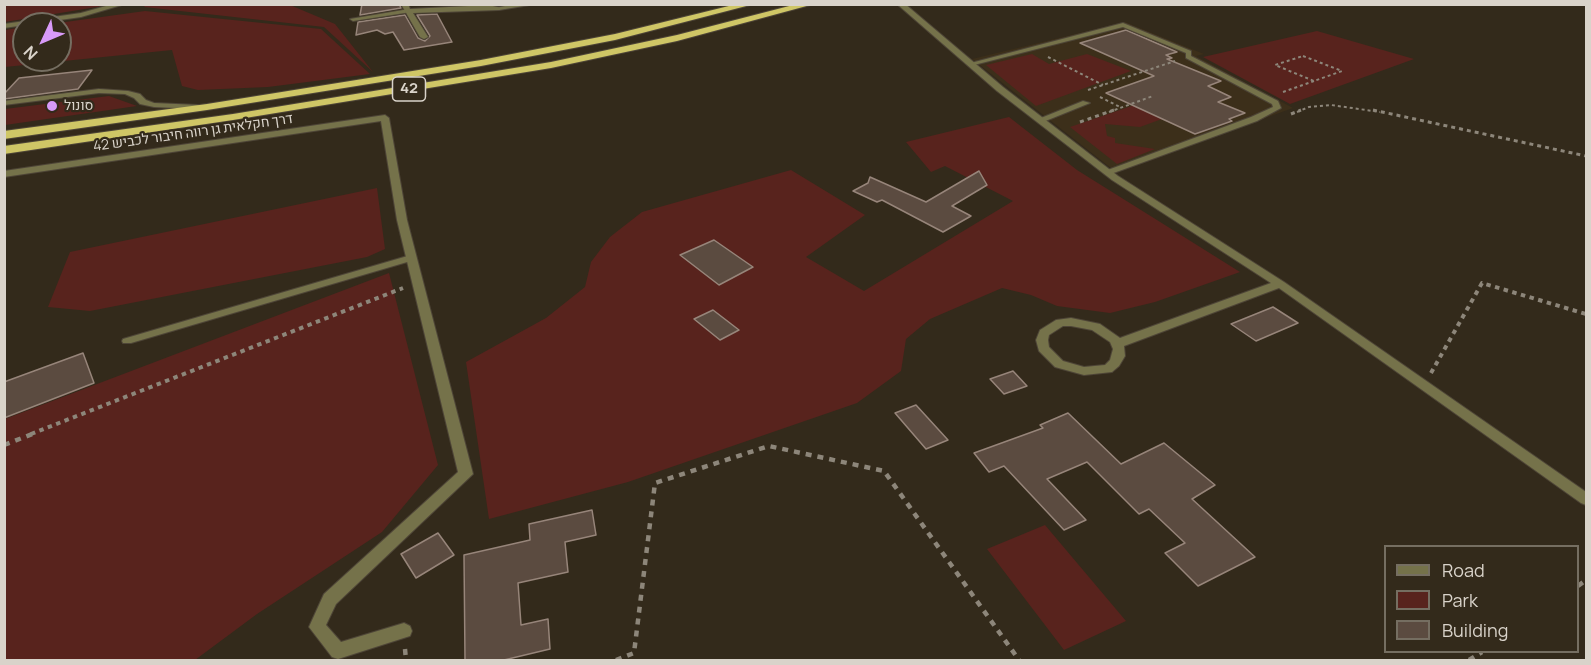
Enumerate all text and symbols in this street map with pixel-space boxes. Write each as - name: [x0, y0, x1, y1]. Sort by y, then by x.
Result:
- north arrow: [12, 12, 72, 72]
- text: N: [19, 41, 42, 65]
- road number: 42: [392, 77, 426, 101]
- place label: סונול: [64, 98, 93, 114]
- marker: סונול: [45, 99, 59, 113]
- street label: דרך חקלאית גן רווה חיבור לכביש 42: [92, 111, 294, 155]
- legend: [1384, 545, 1579, 653]
- text: Road: [1442, 558, 1485, 582]
- text: Park: [1442, 588, 1478, 612]
- text: Building: [1442, 618, 1508, 642]

